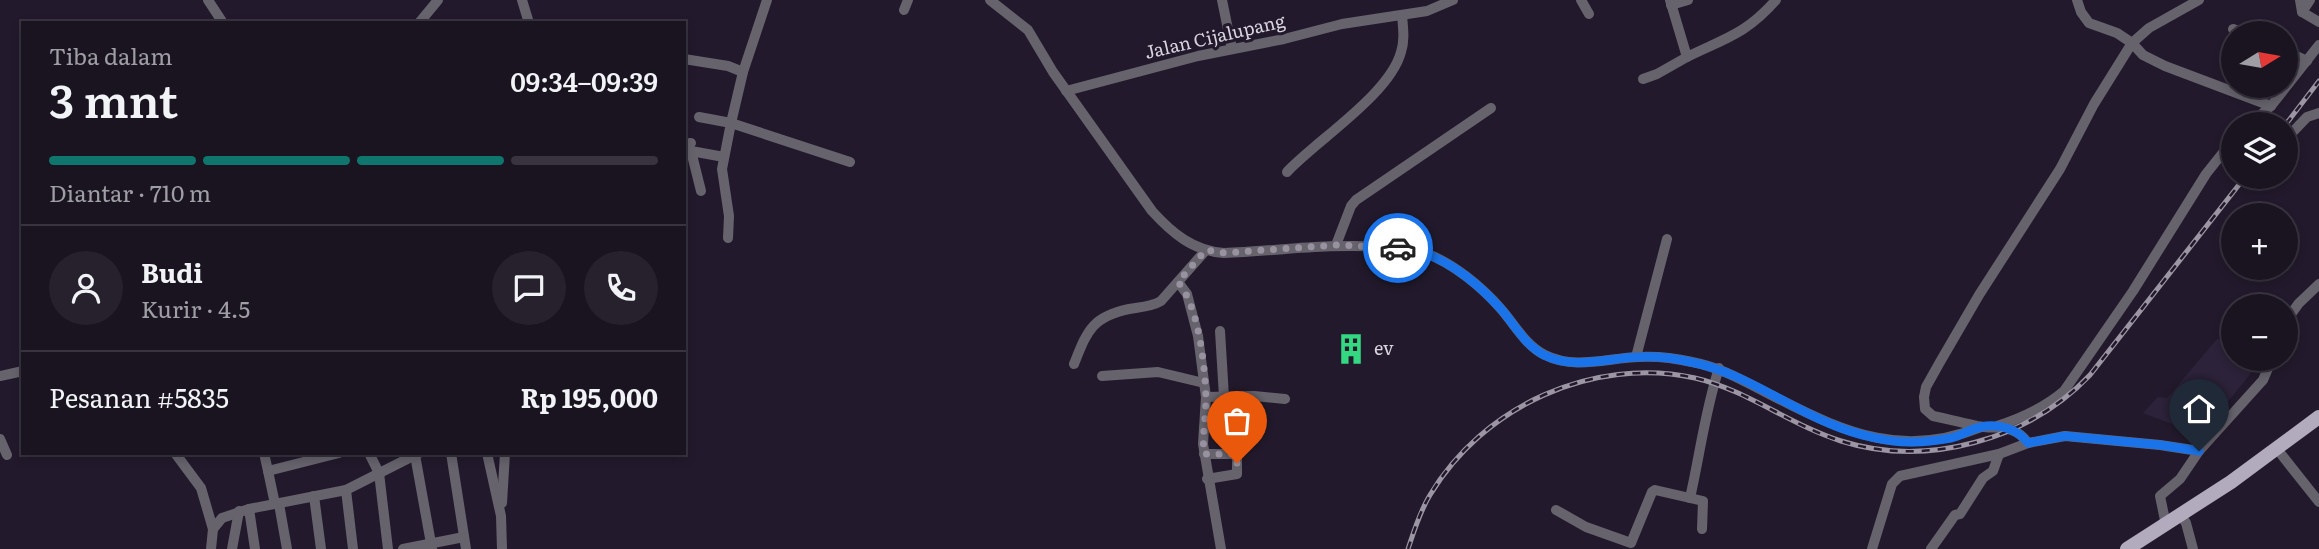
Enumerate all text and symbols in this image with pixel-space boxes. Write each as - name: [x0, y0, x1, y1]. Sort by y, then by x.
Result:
- street label: Jalan Cijalupang: [1142, 6, 1288, 65]
- north arrow: [2221, 21, 2298, 98]
- map controls: [2221, 21, 2298, 371]
- text: Tiba dalam: [49, 38, 173, 72]
- text: 09:34–09:39: [510, 61, 658, 100]
- text: 3 mnt: [49, 64, 178, 132]
- button: layers: [2221, 112, 2298, 189]
- text: Diantar · 710 m: [49, 175, 211, 209]
- button: +: [2221, 203, 2298, 280]
- courier: [1363, 213, 1433, 283]
- icon: car: [1379, 229, 1417, 267]
- button: person: [49, 251, 123, 325]
- button: chat: [492, 251, 566, 325]
- button: phone: [584, 251, 658, 325]
- text: Budi: [141, 252, 203, 291]
- text: Kurir · 4.5: [141, 291, 250, 325]
- button: −: [2221, 294, 2298, 371]
- building icon: ev: [1334, 332, 1368, 366]
- place label: ev: [1374, 334, 1394, 361]
- text: Pesanan #5835: [49, 377, 229, 416]
- text: Rp 195,000: [521, 377, 658, 416]
- pin: [2169, 379, 2229, 451]
- icon: home: [2180, 390, 2218, 428]
- pin: [1207, 391, 1267, 463]
- icon: bag: [1218, 402, 1256, 440]

